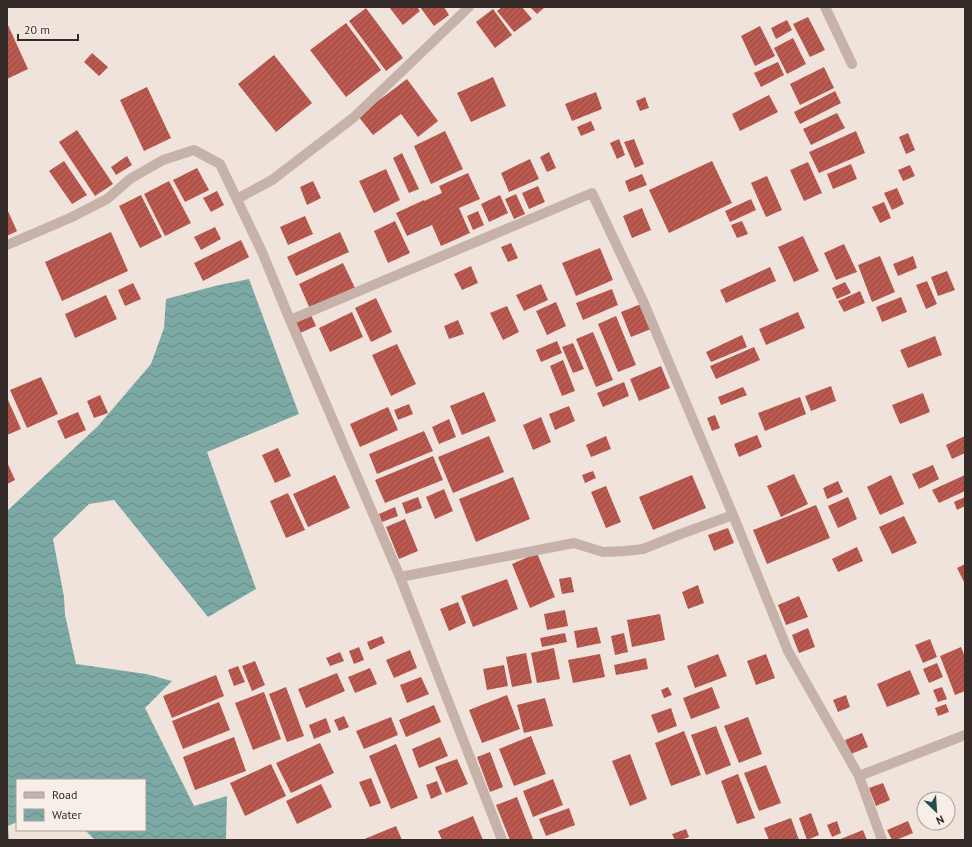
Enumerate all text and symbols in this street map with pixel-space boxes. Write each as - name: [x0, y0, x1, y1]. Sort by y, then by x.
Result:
- scale bar: [18, 16, 78, 42]
- text: 20 m: [24, 22, 50, 37]
- legend: [16, 779, 146, 831]
- text: Road: [52, 787, 77, 802]
- north arrow: [916, 791, 956, 831]
- text: Water: [52, 807, 82, 822]
- text: N: [934, 812, 946, 828]

